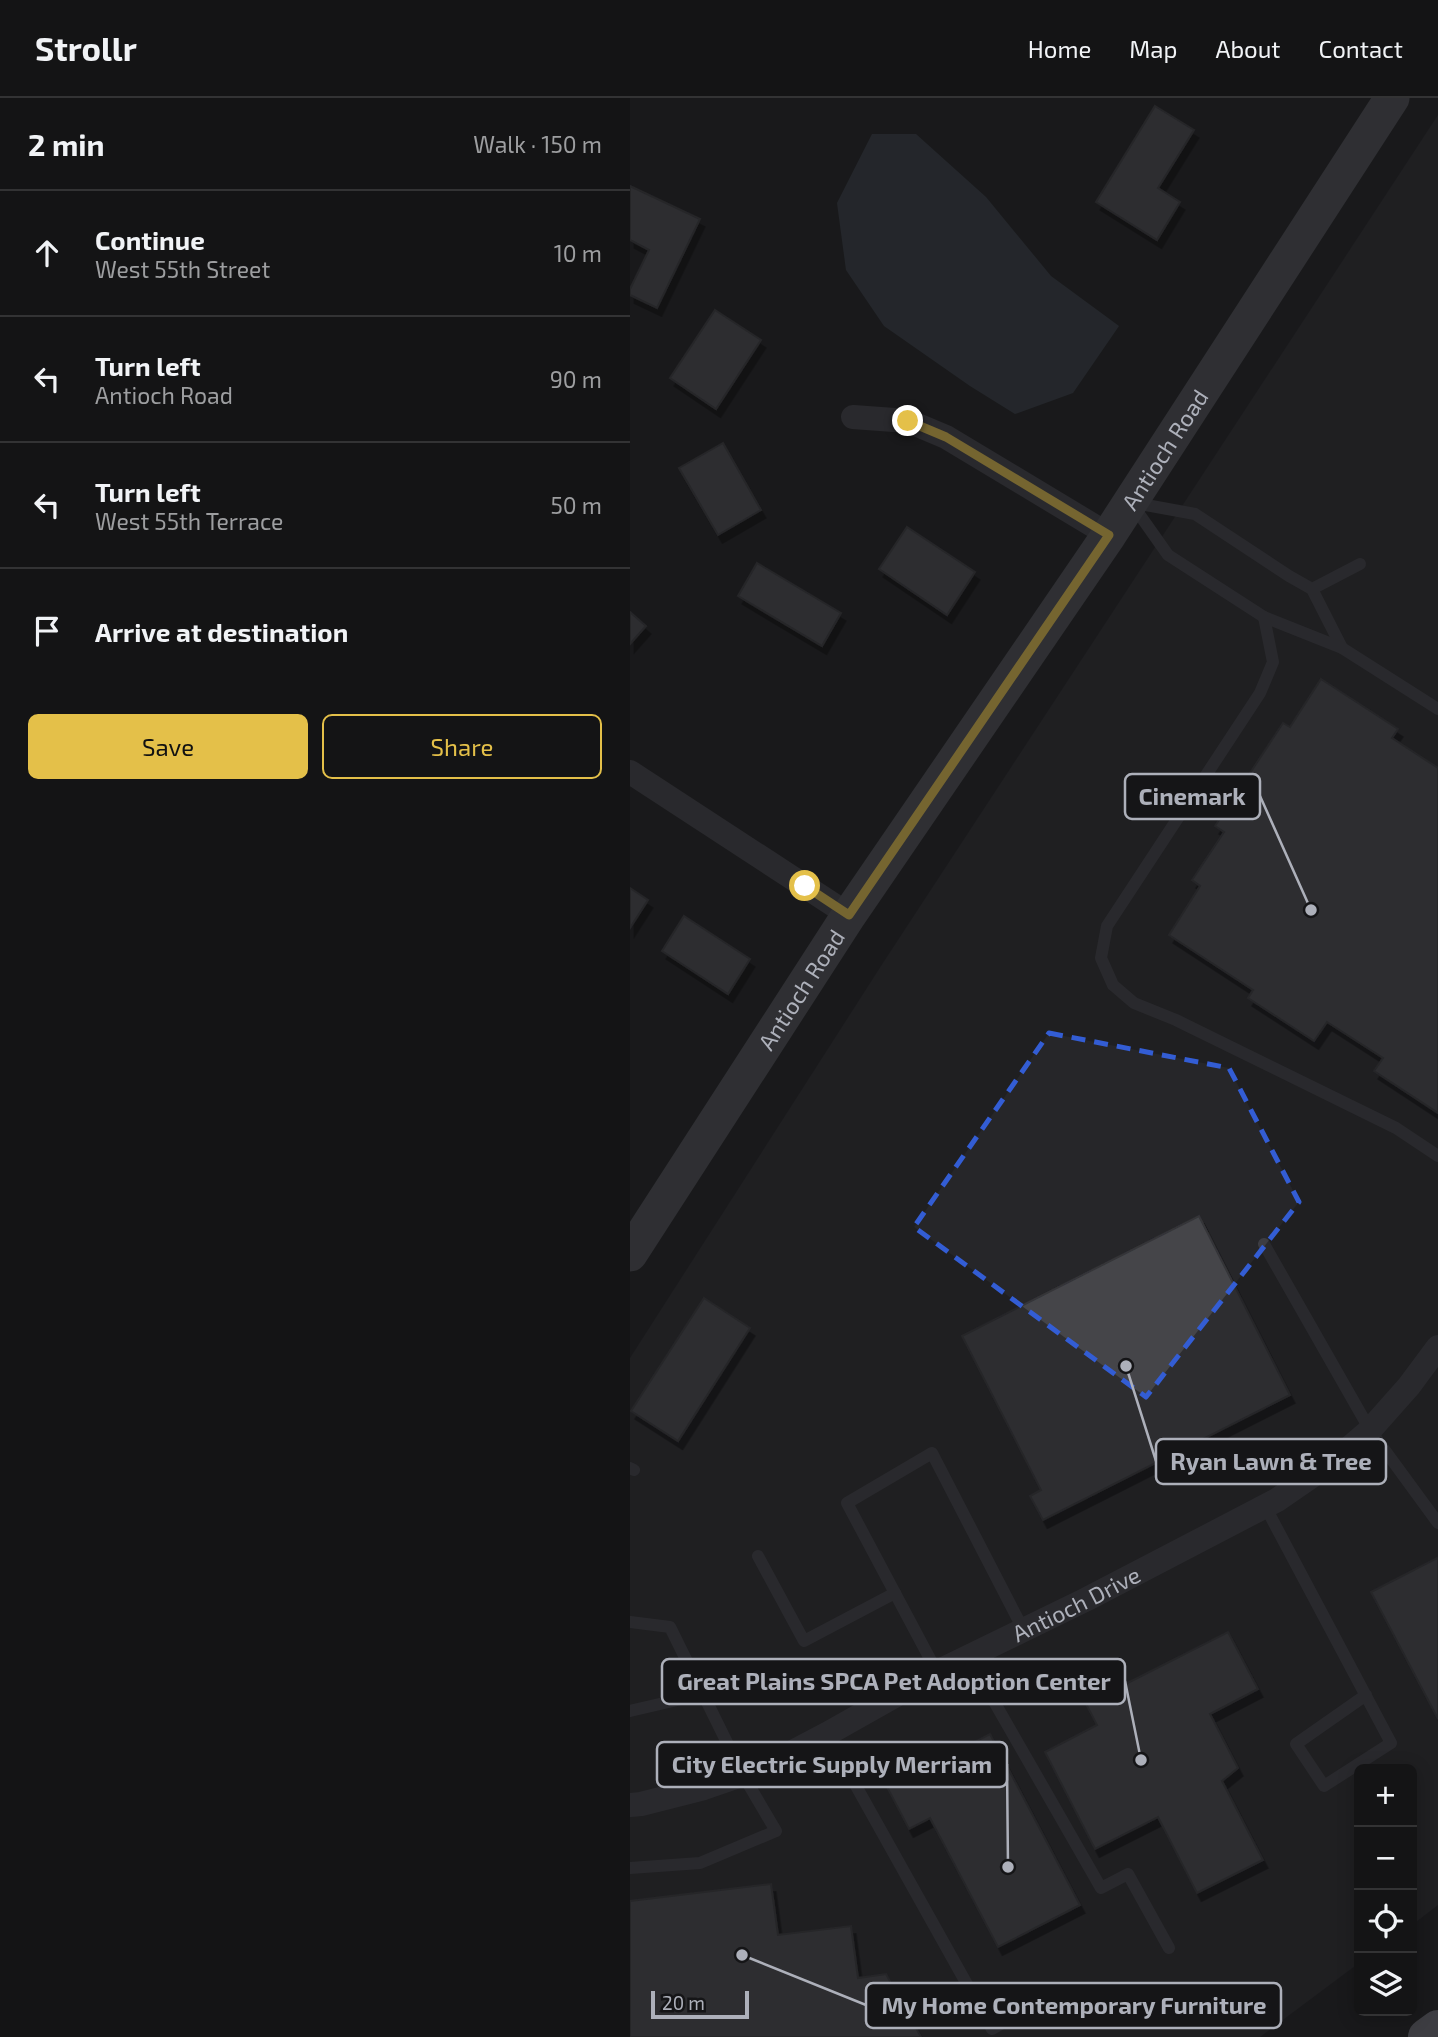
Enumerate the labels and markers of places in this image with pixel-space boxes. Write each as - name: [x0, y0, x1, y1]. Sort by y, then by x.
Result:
- callout: Cinemark: [1125, 774, 1260, 819]
- callout: Ryan Lawn & Tree: [1156, 1439, 1386, 1484]
- callout: Great Plains SPCA Pet Adoption Center: [662, 1659, 1125, 1704]
- callout: City Electric Supply Merriam: [657, 1742, 1007, 1787]
- callout: My Home Contemporary Furniture: [866, 1983, 1281, 2028]

